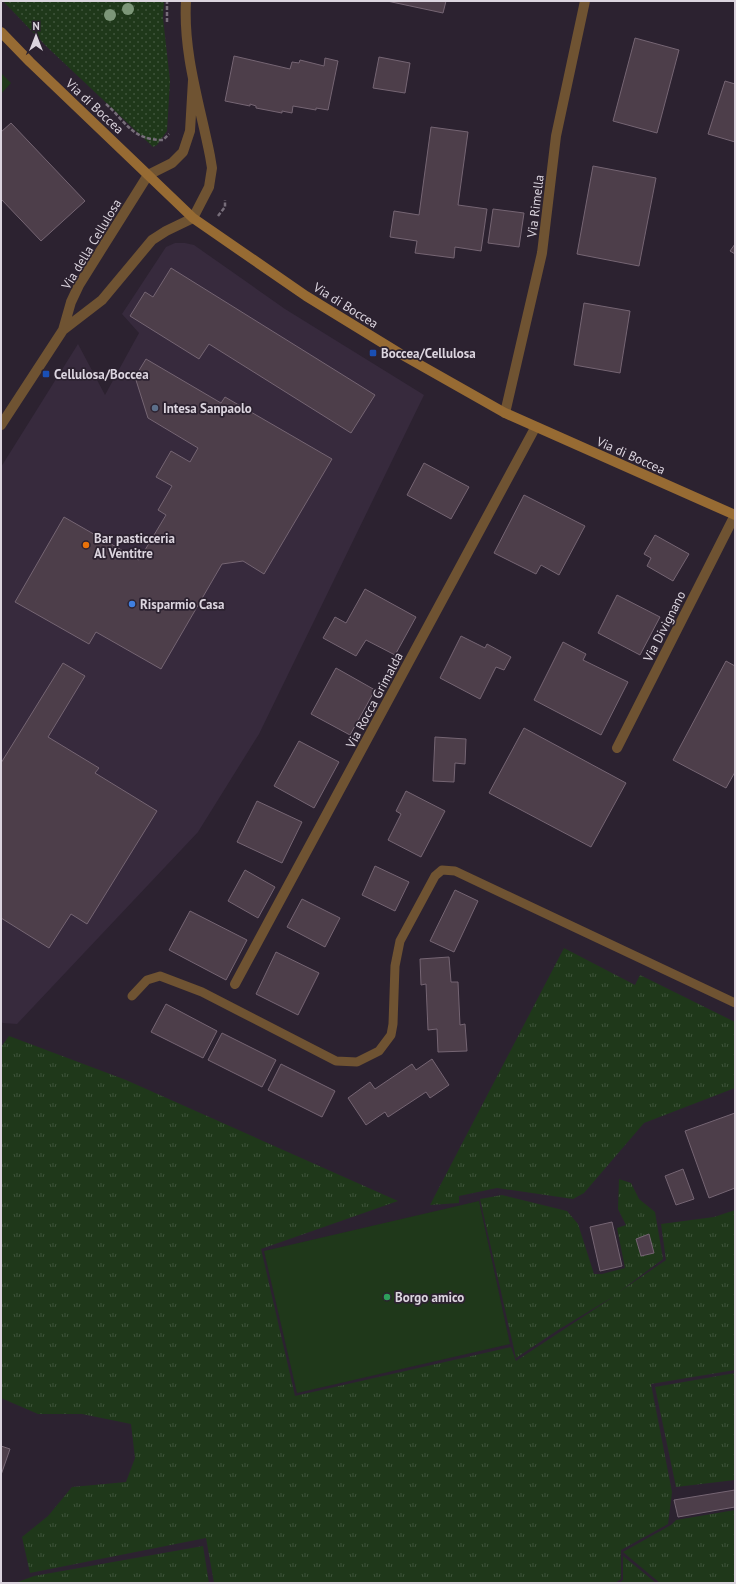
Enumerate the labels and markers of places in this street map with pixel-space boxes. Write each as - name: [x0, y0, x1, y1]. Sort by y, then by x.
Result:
- place label: Boccea/Cellulosa: [381, 345, 476, 362]
- marker: Boccea/Cellulosa: [368, 348, 378, 358]
- place label: Cellulosa/Boccea: [54, 366, 149, 383]
- marker: Cellulosa/Boccea: [41, 369, 51, 379]
- place label: Intesa Sanpaolo: [163, 400, 252, 417]
- marker: Intesa Sanpaolo: [150, 403, 160, 413]
- place label: Bar pasticceria Al Ventitre: [94, 530, 175, 562]
- marker: Bar pasticceria Al Ventitre: [81, 540, 91, 550]
- place label: Risparmio Casa: [140, 596, 224, 613]
- marker: Risparmio Casa: [127, 599, 137, 609]
- place label: Borgo amico: [395, 1289, 464, 1306]
- marker: Borgo amico: [382, 1292, 392, 1302]

